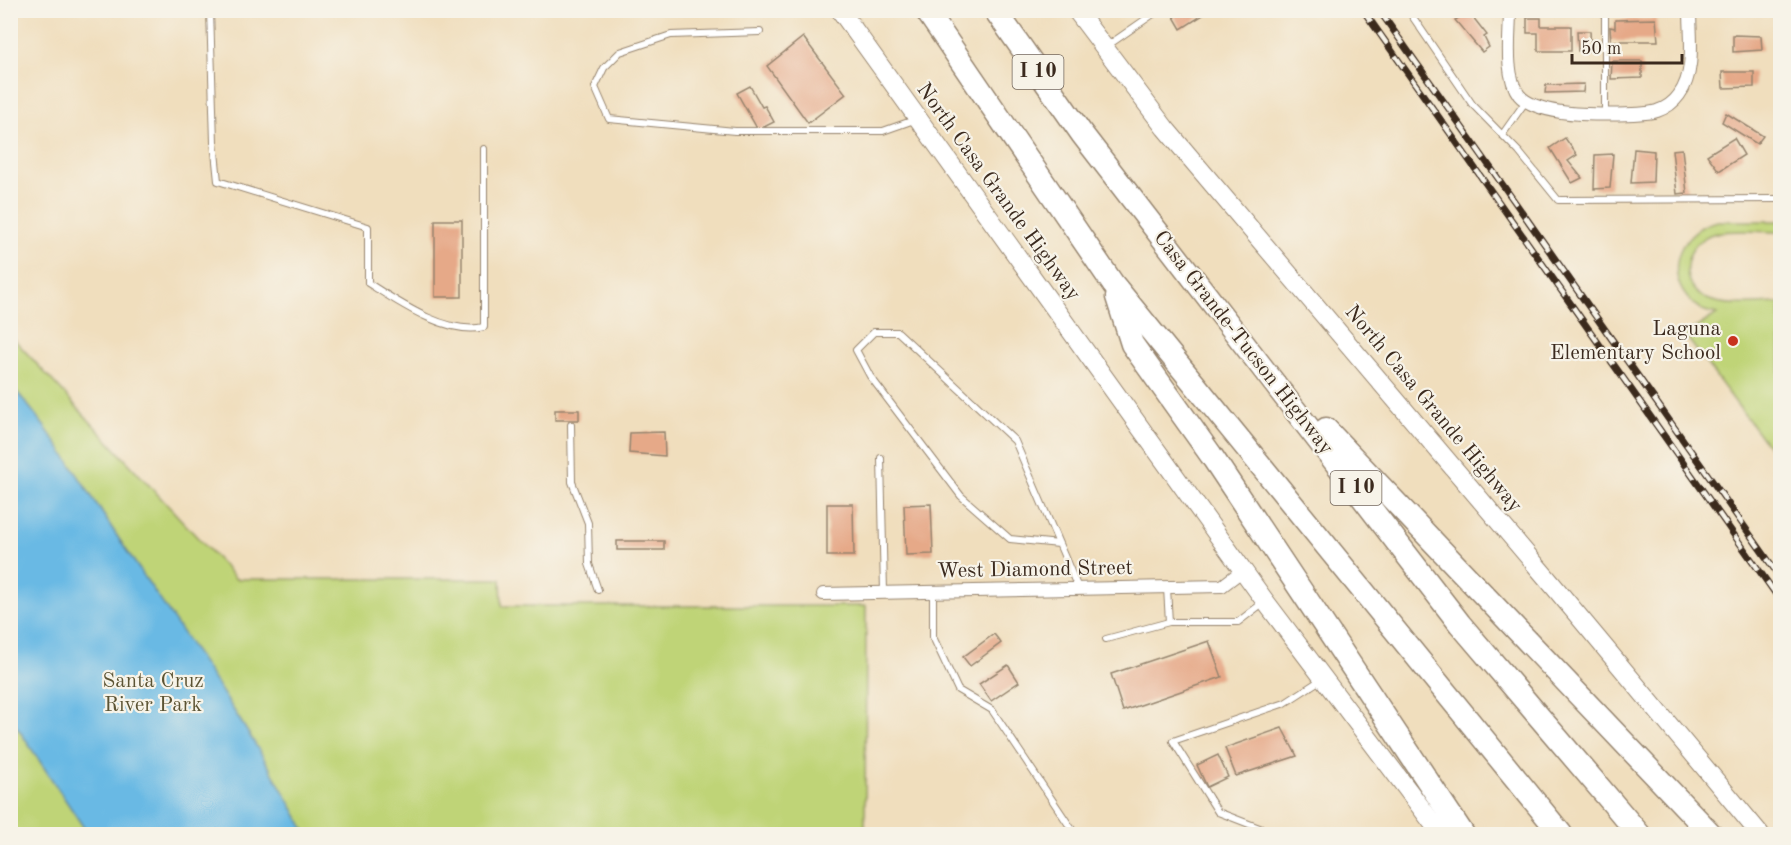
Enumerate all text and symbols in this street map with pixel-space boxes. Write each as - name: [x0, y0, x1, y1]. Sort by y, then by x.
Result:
- scale bar: [1572, 27, 1682, 65]
- text: 50 m: [1581, 40, 1621, 58]
- road number: I 10: [1012, 55, 1064, 89]
- street label: North Casa Grande Highway: [912, 79, 1084, 305]
- street label: Casa Grande-Tucson Highway: [1149, 227, 1337, 459]
- street label: North Casa Grande Highway: [1340, 301, 1526, 517]
- place label: Laguna Elementary School: [1550, 319, 1721, 364]
- marker: Laguna Elementary School: [1726, 334, 1740, 348]
- road number: I 10: [1330, 471, 1382, 505]
- street label: West Diamond Street: [937, 558, 1133, 582]
- park label: Santa Cruz River Park: [102, 671, 204, 716]

